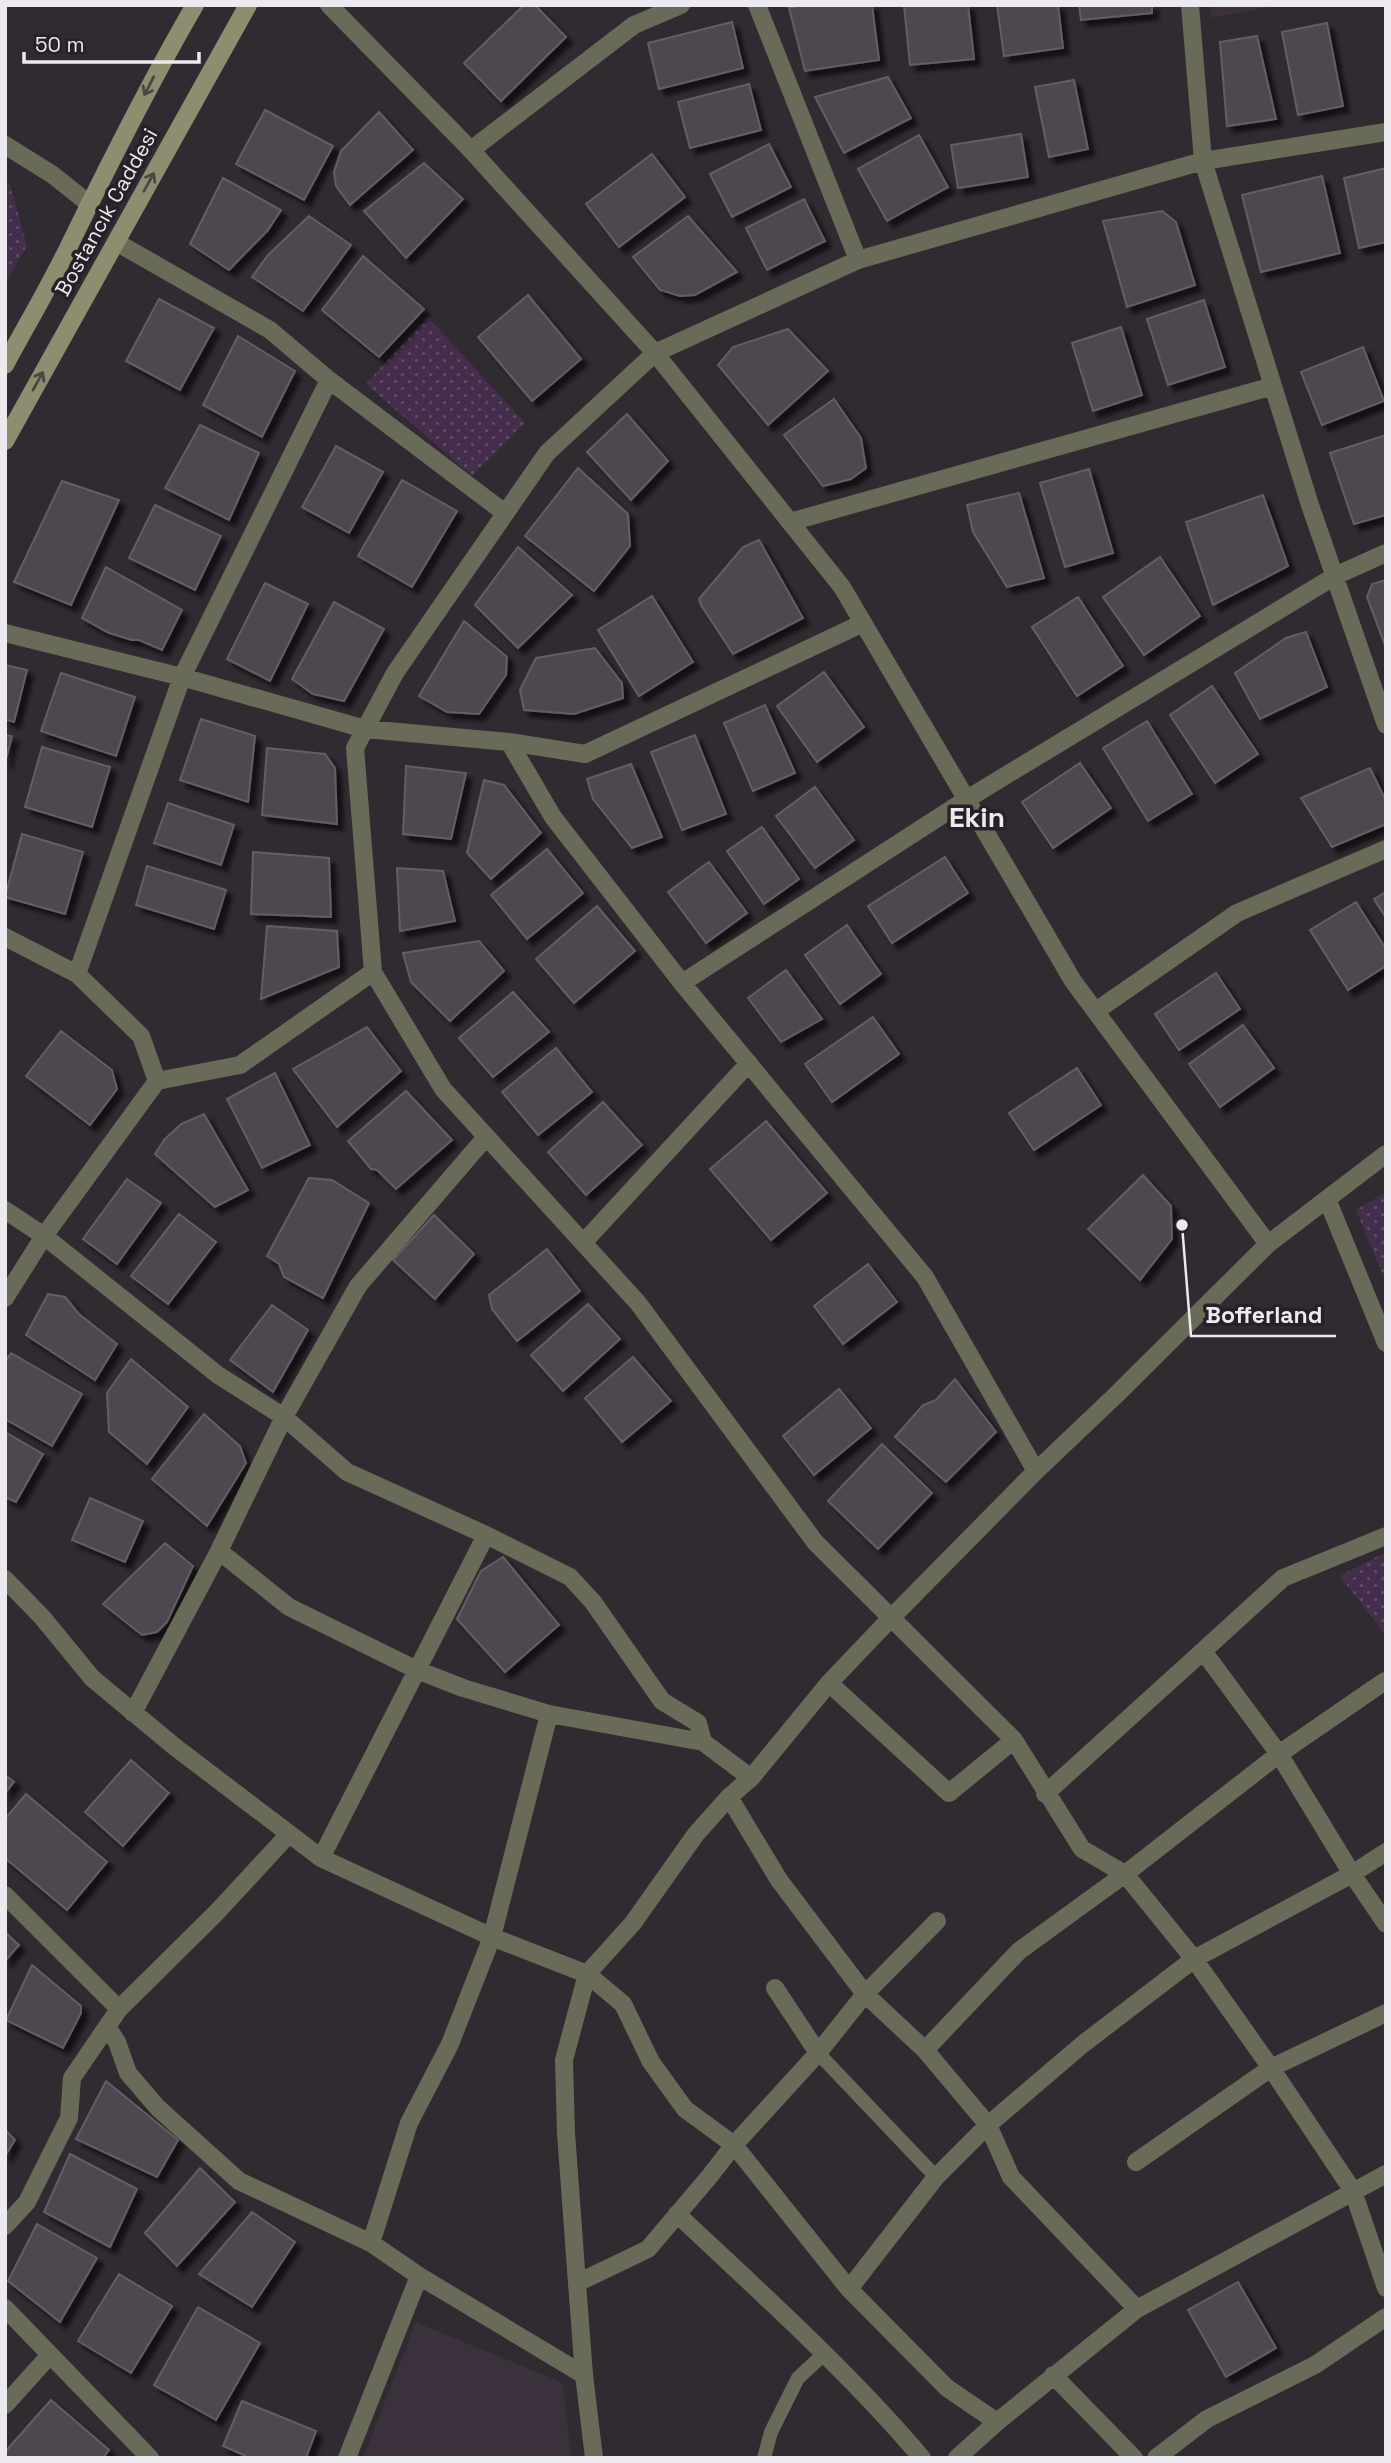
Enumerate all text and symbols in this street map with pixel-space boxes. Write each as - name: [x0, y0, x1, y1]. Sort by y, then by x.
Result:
- scale bar: [24, 21, 200, 65]
- text: 50 m: [35, 31, 85, 58]
- one-way arrow: [142, 75, 156, 96]
- street label: Bostancık Caddesi: [49, 123, 163, 301]
- one-way arrow: [142, 173, 156, 193]
- one-way arrow: [32, 371, 45, 392]
- district label: Ekin: [949, 799, 1005, 835]
- callout: Bofferland: [1191, 1292, 1336, 1336]
- text: Bofferland: [1206, 1300, 1322, 1330]

